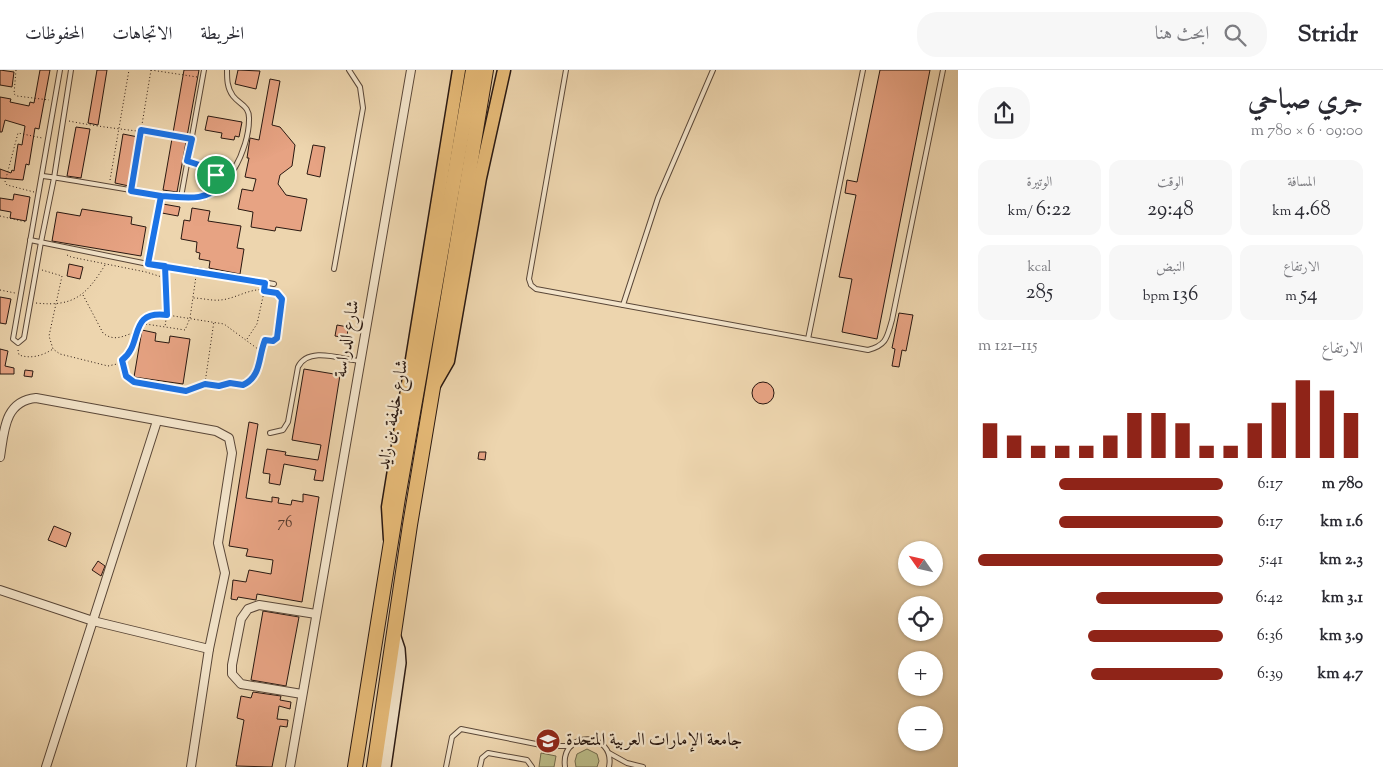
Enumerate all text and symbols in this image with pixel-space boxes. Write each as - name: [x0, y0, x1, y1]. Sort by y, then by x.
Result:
- search box: [917, 12, 1267, 57]
- text: Stridr: [1297, 18, 1358, 52]
- text: ابحث هنا: [1155, 21, 1209, 48]
- icon: search: [1221, 21, 1249, 49]
- text: المحفوظات: [25, 22, 84, 48]
- text: الاتجاهات: [112, 22, 172, 48]
- text: الخريطة: [200, 22, 244, 48]
- text: جري صباحي: [1248, 81, 1363, 121]
- button: share: [978, 87, 1030, 139]
- text: 09:00 · 6 × 780 m: [1251, 120, 1363, 143]
- pin: [195, 154, 237, 196]
- icon: arrive: [202, 161, 230, 189]
- text: الوتيرة: [1027, 173, 1052, 193]
- text: الوقت: [1157, 173, 1184, 193]
- text: المسافة: [1287, 173, 1316, 193]
- text: 6:22: [1036, 195, 1071, 225]
- text: 29:48: [1147, 195, 1194, 225]
- text: 4.68: [1294, 195, 1331, 225]
- text: /km: [1008, 202, 1036, 222]
- text: km: [1272, 202, 1294, 222]
- text: kcal: [1027, 258, 1052, 278]
- text: النبض: [1156, 258, 1185, 278]
- text: الارتفاع: [1283, 258, 1320, 278]
- text: 285: [1026, 278, 1053, 308]
- text: 136: [1172, 280, 1198, 310]
- text: 54: [1300, 280, 1318, 310]
- text: bpm: [1143, 287, 1172, 307]
- text: m: [1285, 287, 1300, 307]
- street label: شارع الدراسة: [328, 298, 368, 380]
- text: 115–121 m: [978, 335, 1037, 358]
- text: الارتفاع: [1321, 338, 1363, 361]
- street label: شارع خليفة بن زايد: [372, 358, 416, 472]
- text: 6:17: [1258, 473, 1283, 496]
- text: 780 m: [1322, 473, 1363, 496]
- text: 6:17: [1258, 511, 1283, 534]
- text: 1.6 km: [1321, 511, 1363, 534]
- house number: 76: [278, 513, 292, 534]
- north arrow: [898, 541, 942, 586]
- map controls: [898, 541, 943, 751]
- text: 5:41: [1260, 549, 1283, 572]
- text: 2.3 km: [1320, 549, 1363, 572]
- text: 6:42: [1255, 587, 1283, 610]
- text: 3.1 km: [1322, 587, 1363, 610]
- button: locate: [898, 596, 943, 641]
- text: 6:36: [1257, 625, 1283, 648]
- text: 3.9 km: [1320, 625, 1363, 648]
- button: +: [898, 651, 943, 696]
- text: 6:39: [1257, 663, 1283, 686]
- text: 4.7 km: [1318, 663, 1363, 686]
- button: −: [898, 706, 943, 751]
- school or university icon: جامعة الإمارات العربية المتحدة: [535, 728, 561, 754]
- place label: جامعة الإمارات العربية المتحدة: [566, 728, 742, 754]

